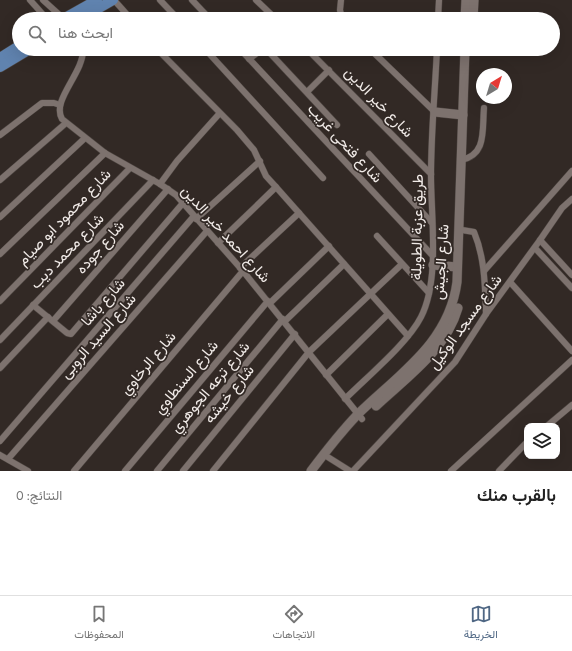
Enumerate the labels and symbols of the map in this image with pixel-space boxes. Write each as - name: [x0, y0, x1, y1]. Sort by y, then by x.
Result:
- street label: شارع خير الدين: [340, 63, 417, 142]
- north arrow: [476, 68, 512, 104]
- street label: شارع فتحى غريب: [302, 100, 386, 188]
- street label: شارع محمود ابو صيام: [13, 165, 116, 270]
- street label: طريق عزبة الطويلة: [407, 174, 428, 280]
- street label: شارع احمد خير الدين: [176, 182, 274, 288]
- street label: شارع محمد ديب: [27, 209, 109, 294]
- street label: شارع جوده: [72, 217, 130, 279]
- street label: شارع الجيش: [429, 223, 455, 301]
- street label: شارع مسجد الوكيل: [424, 271, 507, 374]
- street label: شارع باشا: [77, 274, 130, 331]
- street label: شارع السيد الروبى: [56, 290, 141, 384]
- street label: شارع الرخاوي: [116, 327, 183, 401]
- street label: شارع السنطاوي: [150, 336, 225, 420]
- street label: شارع ترعه الجوهري: [167, 338, 257, 439]
- street label: شارع خيشه: [200, 361, 260, 428]

